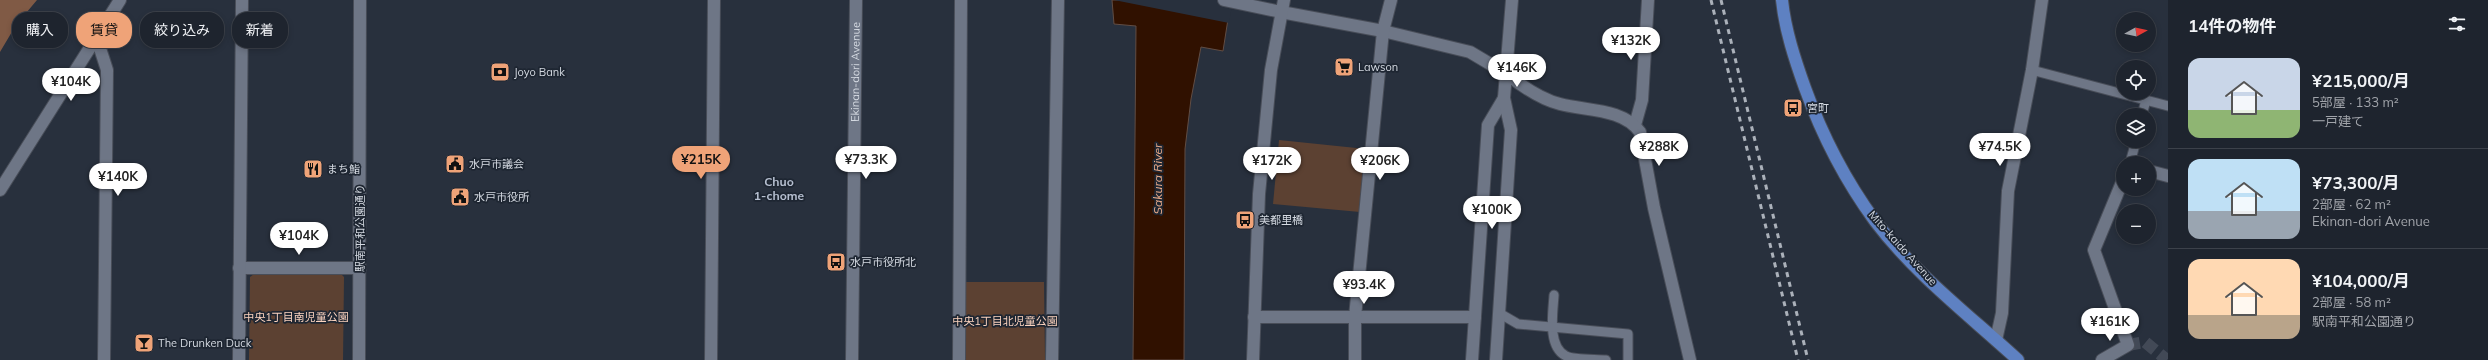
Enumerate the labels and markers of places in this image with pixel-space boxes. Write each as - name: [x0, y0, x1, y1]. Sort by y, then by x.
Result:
- pin: ¥132K: [1603, 27, 1659, 61]
- pin: ¥146K: [1489, 54, 1545, 88]
- supermarket icon: Lawson: [1333, 56, 1355, 78]
- place label: Lawson: [1358, 60, 1398, 74]
- bank icon: Joyo Bank: [489, 61, 511, 83]
- place label: Joyo Bank: [514, 65, 565, 79]
- pin: ¥104K: [43, 68, 99, 102]
- bus stop icon: 宮町: [1782, 97, 1804, 119]
- place label: 宮町: [1807, 101, 1829, 115]
- pin: ¥288K: [1631, 133, 1687, 167]
- pin: ¥74.5K: [1967, 133, 2033, 167]
- pin: ¥215K: [673, 146, 729, 180]
- pin: ¥73.3K: [833, 146, 899, 180]
- pin: ¥172K: [1244, 147, 1300, 181]
- pin: ¥206K: [1352, 147, 1408, 181]
- public building icon: 水戸市議会: [444, 153, 466, 175]
- place label: 水戸市議会: [469, 157, 524, 171]
- restaurant icon: まち鮨: [302, 158, 324, 180]
- place label: まち鮨: [327, 162, 360, 176]
- pin: ¥140K: [90, 163, 146, 197]
- public building icon: 水戸市役所: [449, 186, 471, 208]
- place label: 水戸市役所: [474, 190, 530, 204]
- pin: ¥100K: [1464, 196, 1520, 230]
- bus stop icon: 美都里橋: [1234, 209, 1256, 231]
- place label: 美都里橋: [1259, 213, 1303, 227]
- pin: ¥104K: [271, 222, 327, 256]
- bus stop icon: 水戸市役所北: [825, 251, 847, 273]
- place label: 水戸市役所北: [850, 255, 916, 269]
- pin: ¥93.4K: [1331, 271, 1397, 305]
- pin: ¥161K: [2082, 308, 2138, 342]
- bar icon: The Drunken Duck: [133, 332, 155, 354]
- place label: The Drunken Duck: [158, 336, 252, 350]

